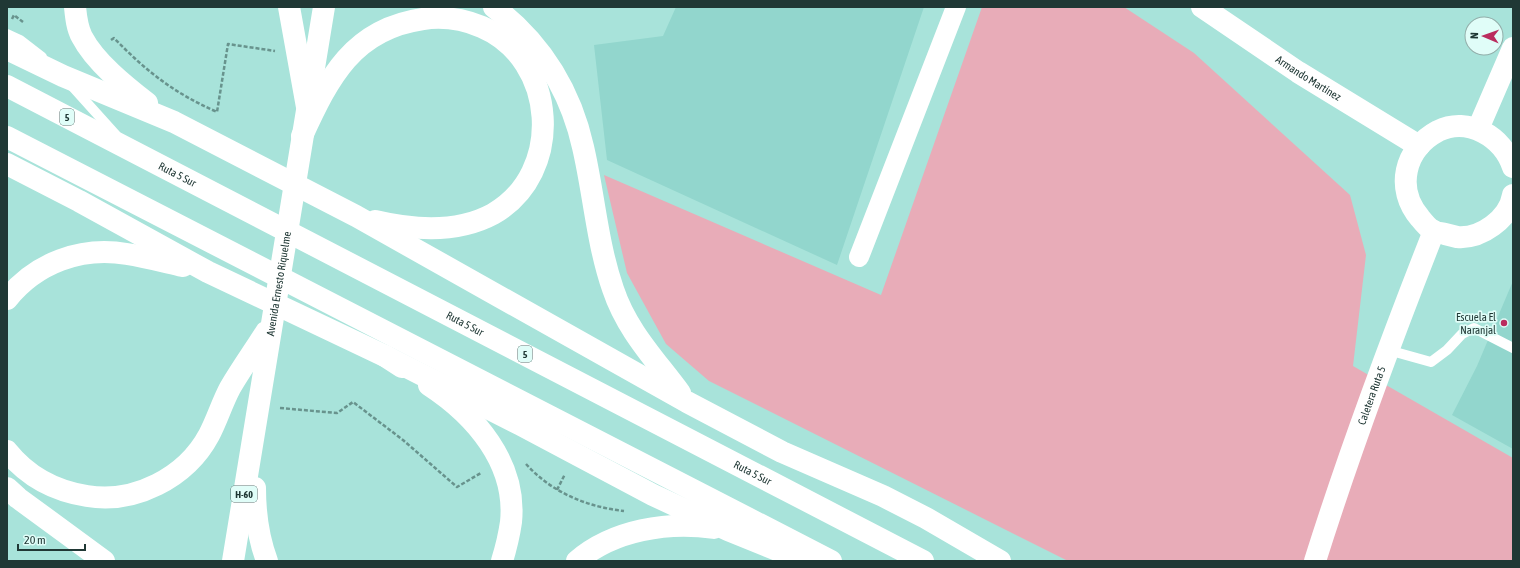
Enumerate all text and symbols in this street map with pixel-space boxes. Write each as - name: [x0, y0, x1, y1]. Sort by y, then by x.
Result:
- north arrow: [1464, 16, 1504, 56]
- text: N: [1468, 32, 1480, 39]
- street label: Armando Martínez: [1274, 53, 1343, 103]
- road number: 5: [60, 109, 74, 125]
- street label: Ruta 5 Sur: [157, 160, 199, 189]
- street label: Avenida Ernesto Riquelme: [264, 230, 293, 337]
- street label: Ruta 5 Sur: [444, 309, 486, 339]
- place label: Escuela El Naranjal: [1456, 311, 1496, 336]
- marker: Escuela El Naranjal: [1499, 318, 1509, 328]
- road number: 5: [518, 346, 532, 362]
- street label: Caletera Ruta 5: [1355, 364, 1388, 426]
- street label: Ruta 5 Sur: [732, 458, 774, 488]
- road number: H-60: [231, 486, 257, 502]
- scale bar: [18, 526, 85, 552]
- text: 20 m: [24, 533, 46, 547]

